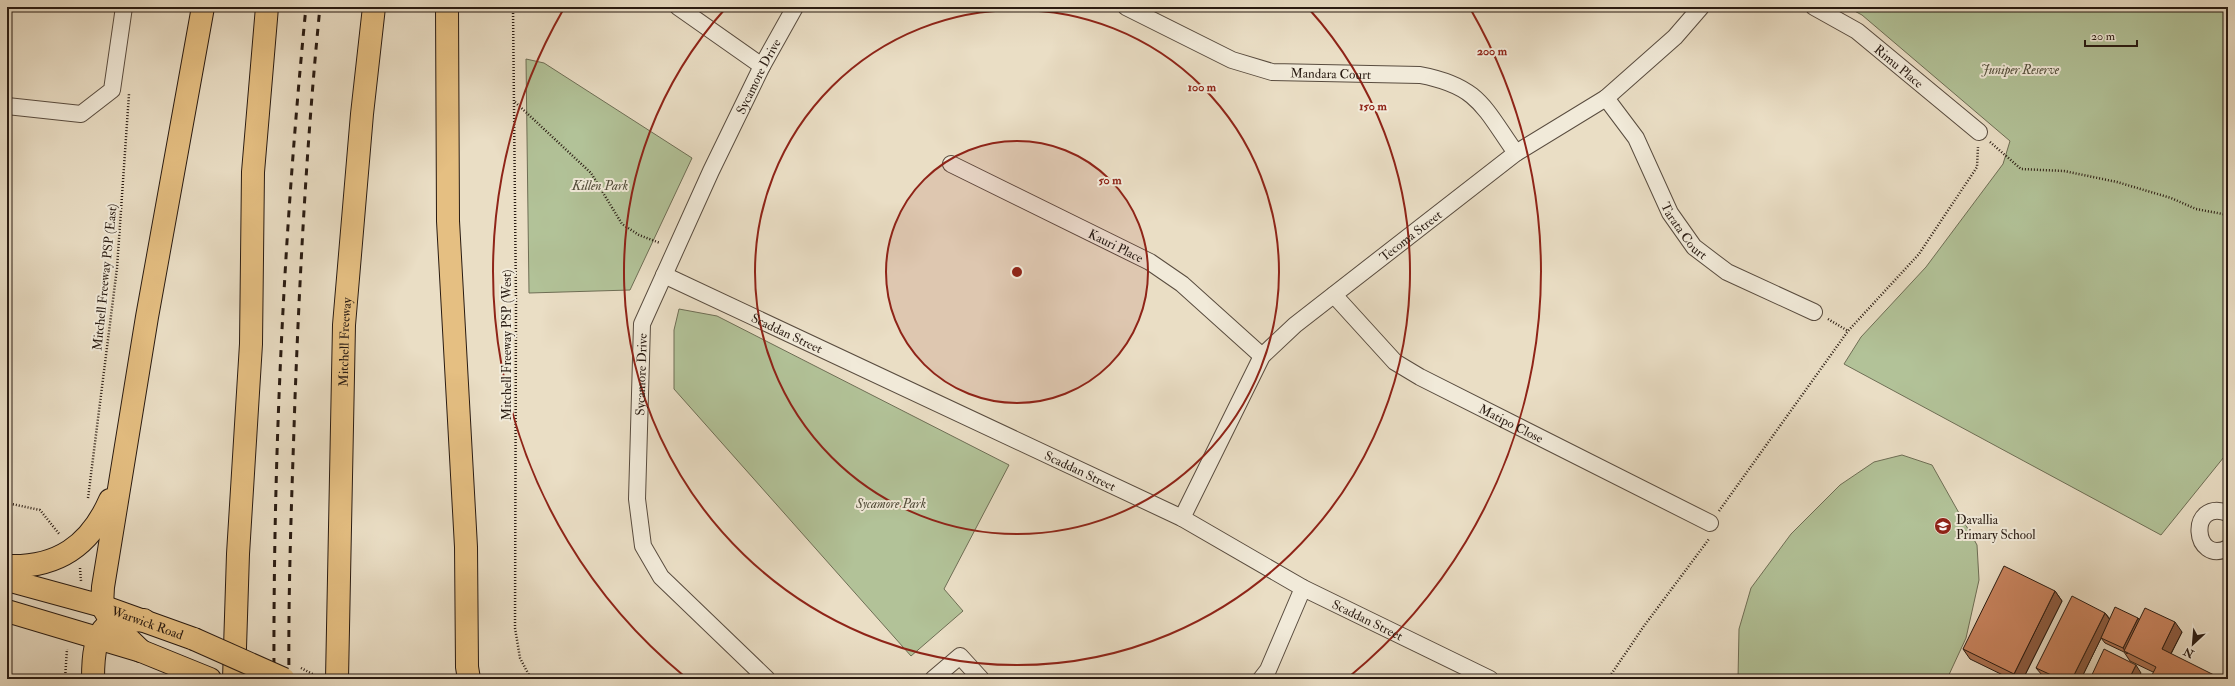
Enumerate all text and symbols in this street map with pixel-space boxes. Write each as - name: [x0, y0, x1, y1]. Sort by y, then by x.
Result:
- scale bar: [2085, 22, 2137, 48]
- text: 20 m: [2091, 29, 2116, 44]
- street label: Sycamore Drive: [733, 36, 785, 117]
- street label: Rimu Place: [1871, 42, 1927, 92]
- text: 200 m: [1477, 44, 1508, 59]
- park label: Juniper Reserve: [1981, 62, 2060, 78]
- street label: Mandara Court: [1290, 65, 1371, 83]
- text: 100 m: [1188, 80, 1217, 95]
- text: 150 m: [1359, 99, 1387, 114]
- text: 50 m: [1098, 173, 1122, 188]
- park label: Killen Park: [571, 178, 628, 194]
- street label: Tarata Court: [1657, 200, 1710, 263]
- street label: Mitchell Freeway PSP (East): [89, 203, 122, 352]
- street label: Tecoma Street: [1377, 207, 1445, 265]
- street label: Kauri Place: [1086, 226, 1146, 267]
- centre of rings: [1010, 265, 1024, 279]
- street label: Mitchell Freeway PSP (West): [499, 270, 516, 420]
- street label: Mitchell Freeway: [336, 297, 356, 387]
- street label: Scaddan Street: [749, 310, 825, 357]
- street label: Sycamore Drive: [632, 332, 651, 416]
- street label: Matipo Close: [1476, 401, 1546, 447]
- street label: Scaddan Street: [1042, 448, 1118, 495]
- park label: Sycamore Park: [855, 496, 926, 512]
- place label: Davallia Primary School: [1956, 512, 2036, 544]
- school or university icon: Davallia Primary School: [1933, 516, 1953, 536]
- street label: Scaddan Street: [1329, 596, 1405, 644]
- street label: Warwick Road: [108, 603, 186, 644]
- north arrow: [2173, 624, 2213, 664]
- text: N: [2181, 644, 2197, 661]

